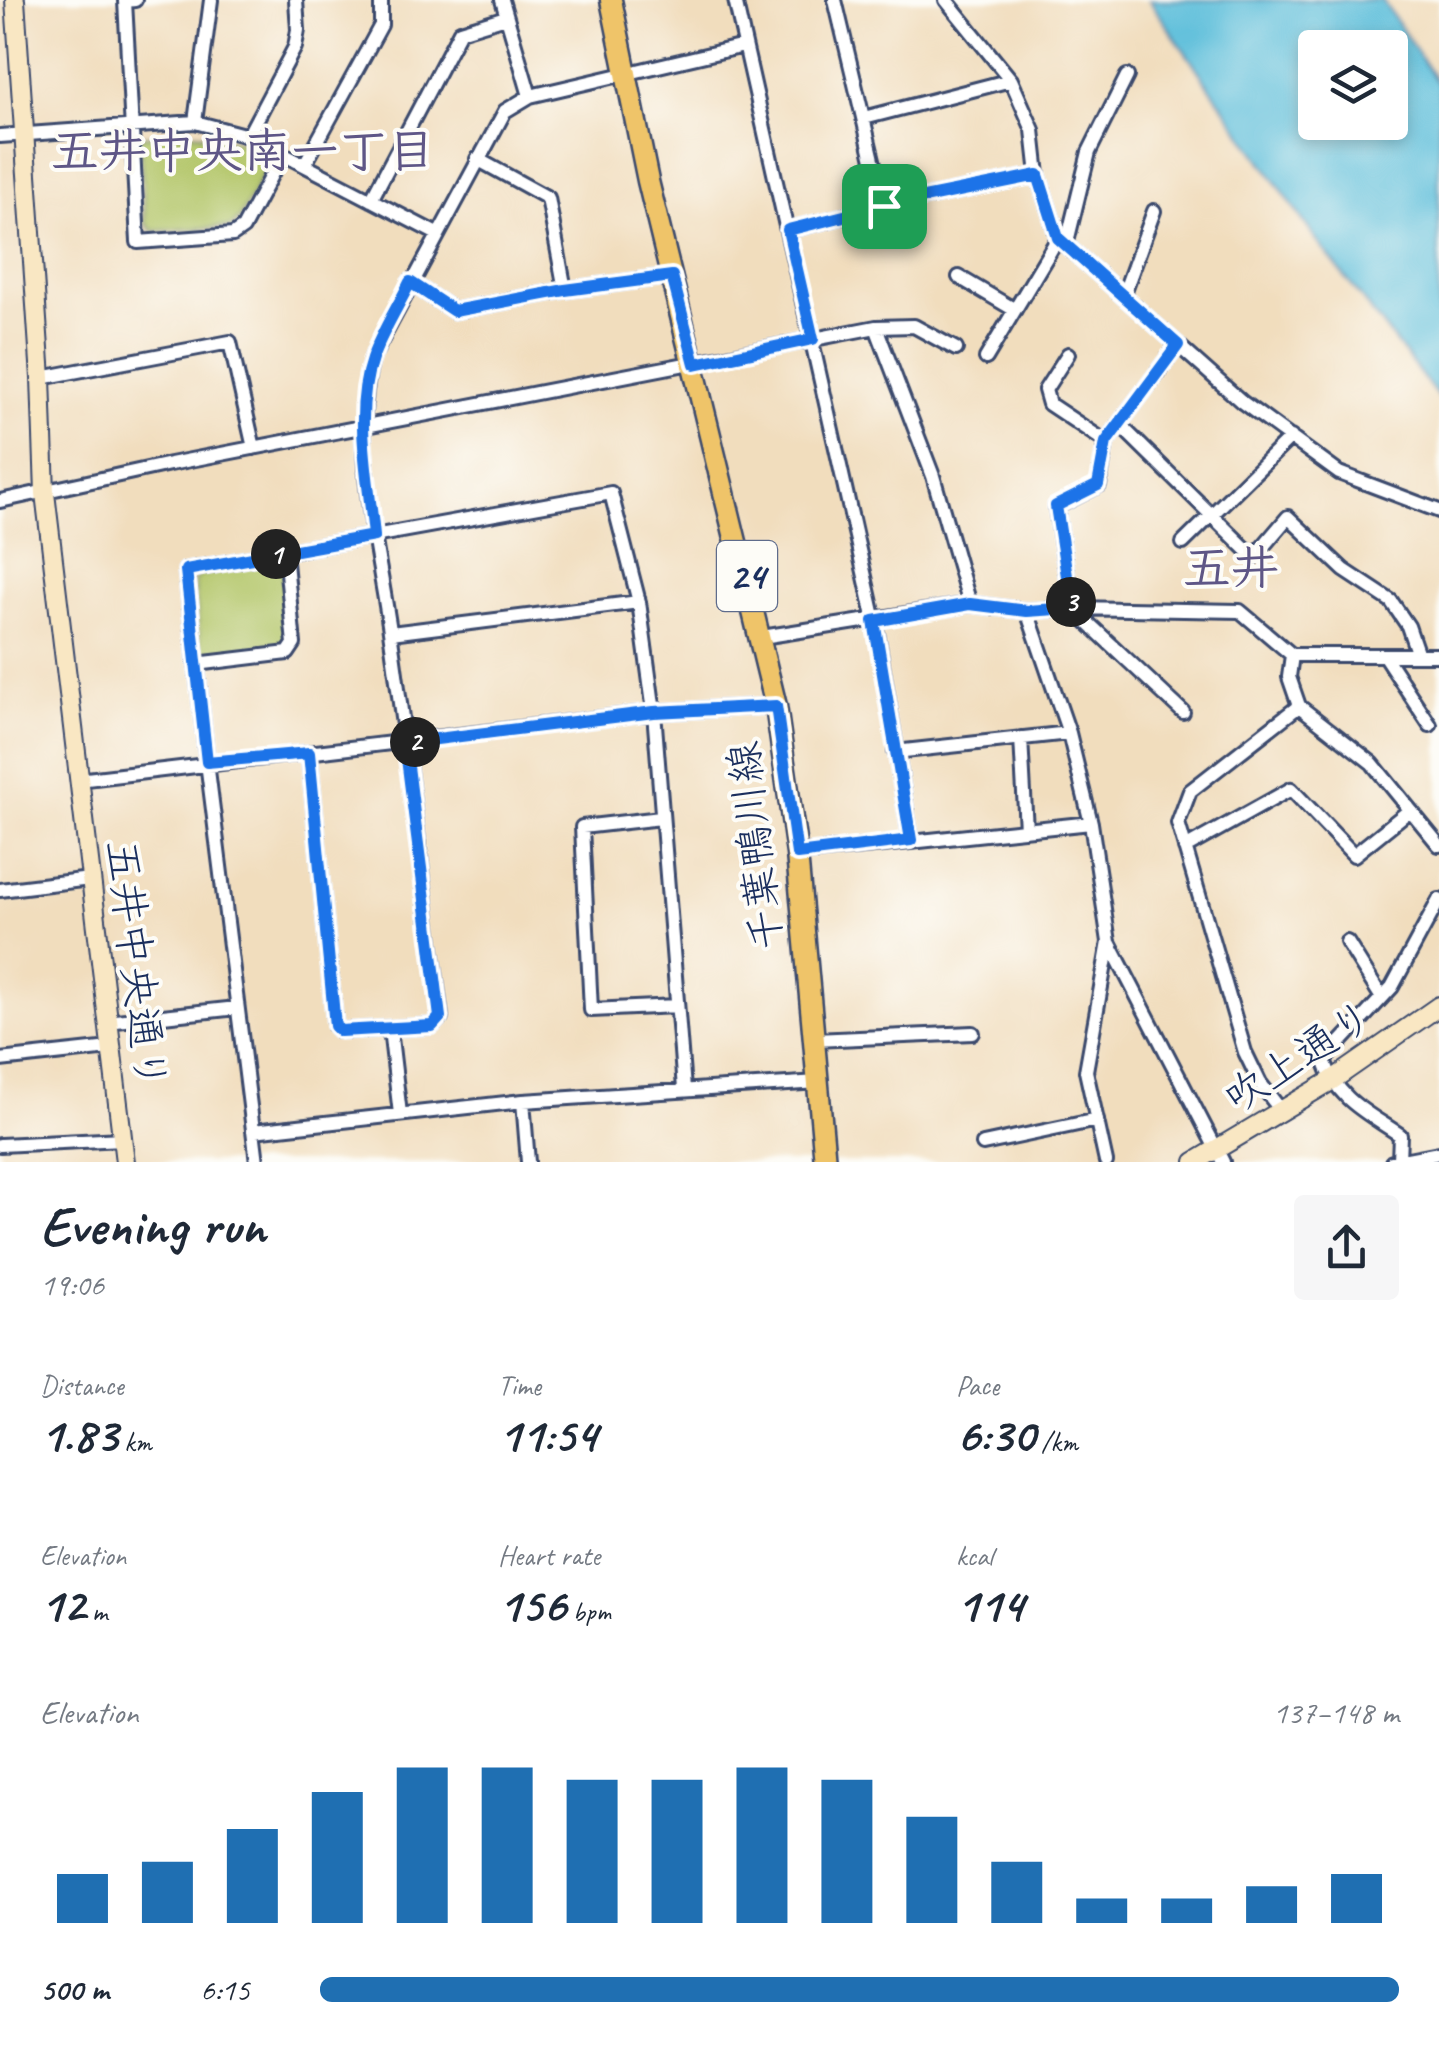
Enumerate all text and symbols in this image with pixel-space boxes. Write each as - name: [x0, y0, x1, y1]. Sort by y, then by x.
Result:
- map controls: [1298, 30, 1408, 140]
- button: layers: [1298, 30, 1408, 140]
- district label: 五井中央南一丁目: [51, 121, 435, 181]
- pin: [842, 164, 927, 249]
- icon: arrive: [857, 179, 912, 234]
- pin: 1: [251, 529, 301, 579]
- text: 1: [270, 536, 282, 571]
- district label: 五井: [1183, 538, 1279, 598]
- road number: 24: [717, 541, 777, 611]
- pin: 3: [1046, 577, 1096, 627]
- text: 3: [1065, 584, 1077, 619]
- pin: 2: [390, 717, 440, 767]
- text: 2: [409, 724, 421, 759]
- street label: 千葉鴨川線: [717, 739, 795, 953]
- street label: 五井中央通り: [94, 837, 178, 1093]
- street label: 吹上通り: [1214, 989, 1384, 1125]
- text: Evening run: [40, 1191, 265, 1261]
- button: share: [1294, 1195, 1399, 1300]
- text: 19:06: [40, 1264, 104, 1305]
- text: Distance: [40, 1368, 124, 1403]
- text: Time: [498, 1368, 541, 1403]
- text: Pace: [956, 1368, 999, 1403]
- text: 1.83: [40, 1403, 117, 1466]
- text: 11:54: [498, 1403, 597, 1466]
- text: 6:30: [956, 1403, 1034, 1466]
- text: km: [117, 1424, 152, 1459]
- text: /km: [1034, 1424, 1078, 1459]
- text: Elevation: [40, 1538, 126, 1573]
- text: Heart rate: [498, 1538, 600, 1573]
- text: kcal: [956, 1538, 993, 1573]
- text: 12: [40, 1573, 85, 1636]
- text: 156: [498, 1573, 566, 1636]
- text: 114: [956, 1573, 1024, 1636]
- text: m: [85, 1594, 107, 1629]
- text: bpm: [566, 1594, 611, 1629]
- text: Elevation: [40, 1692, 138, 1733]
- text: 137–148 m: [1273, 1692, 1399, 1733]
- text: 500 m: [40, 1969, 109, 2010]
- text: 6:15: [200, 1969, 250, 2010]

